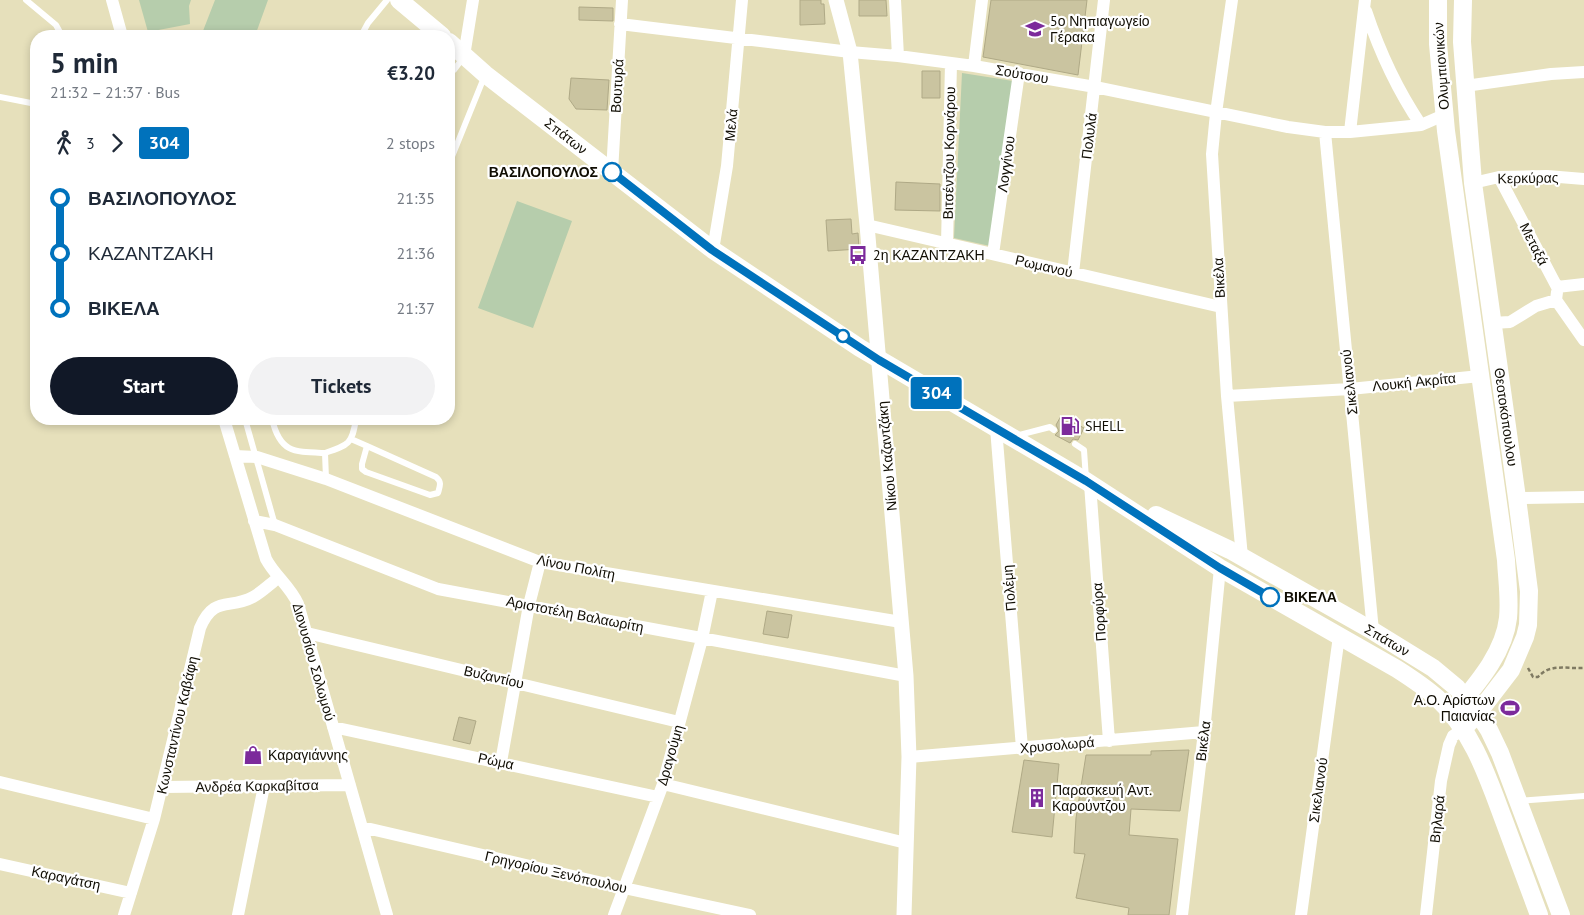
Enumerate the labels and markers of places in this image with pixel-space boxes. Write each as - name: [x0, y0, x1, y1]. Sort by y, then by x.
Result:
- place label: 5ο Νηπιαγωγείο Γέρακα: [1050, 12, 1150, 46]
- school or university icon: 5ο Νηπιαγωγείο Γέρακα: [1024, 18, 1046, 40]
- marker: ΒΑΣΙΛΟΠΟΥΛΟΣ: [602, 162, 622, 182]
- place label: ΒΑΣΙΛΟΠΟΥΛΟΣ: [489, 163, 598, 181]
- bus stop icon: 2η ΚΑΖΑΝΤΖΑΚΗ: [847, 244, 869, 266]
- place label: 2η ΚΑΖΑΝΤΖΑΚΗ: [873, 246, 985, 264]
- unlabelled marker: [836, 329, 850, 343]
- fuel station icon: SHELL: [1059, 415, 1081, 437]
- place label: SHELL: [1085, 417, 1124, 435]
- marker: ΒΙΚΕΛΑ: [1260, 587, 1280, 607]
- place label: ΒΙΚΕΛΑ: [1284, 588, 1337, 606]
- place label: Α.Ο. Αρίστων Παιανίας: [1414, 691, 1495, 725]
- sports icon: Α.Ο. Αρίστων Παιανίας: [1499, 697, 1521, 719]
- shop icon: Καραγιάννης: [242, 744, 264, 766]
- place label: Καραγιάννης: [268, 746, 348, 764]
- place label: Παρασκευή Αντ. Καρούντζου: [1052, 781, 1152, 815]
- building icon: Παρασκευή Αντ. Καρούντζου: [1026, 787, 1048, 809]

